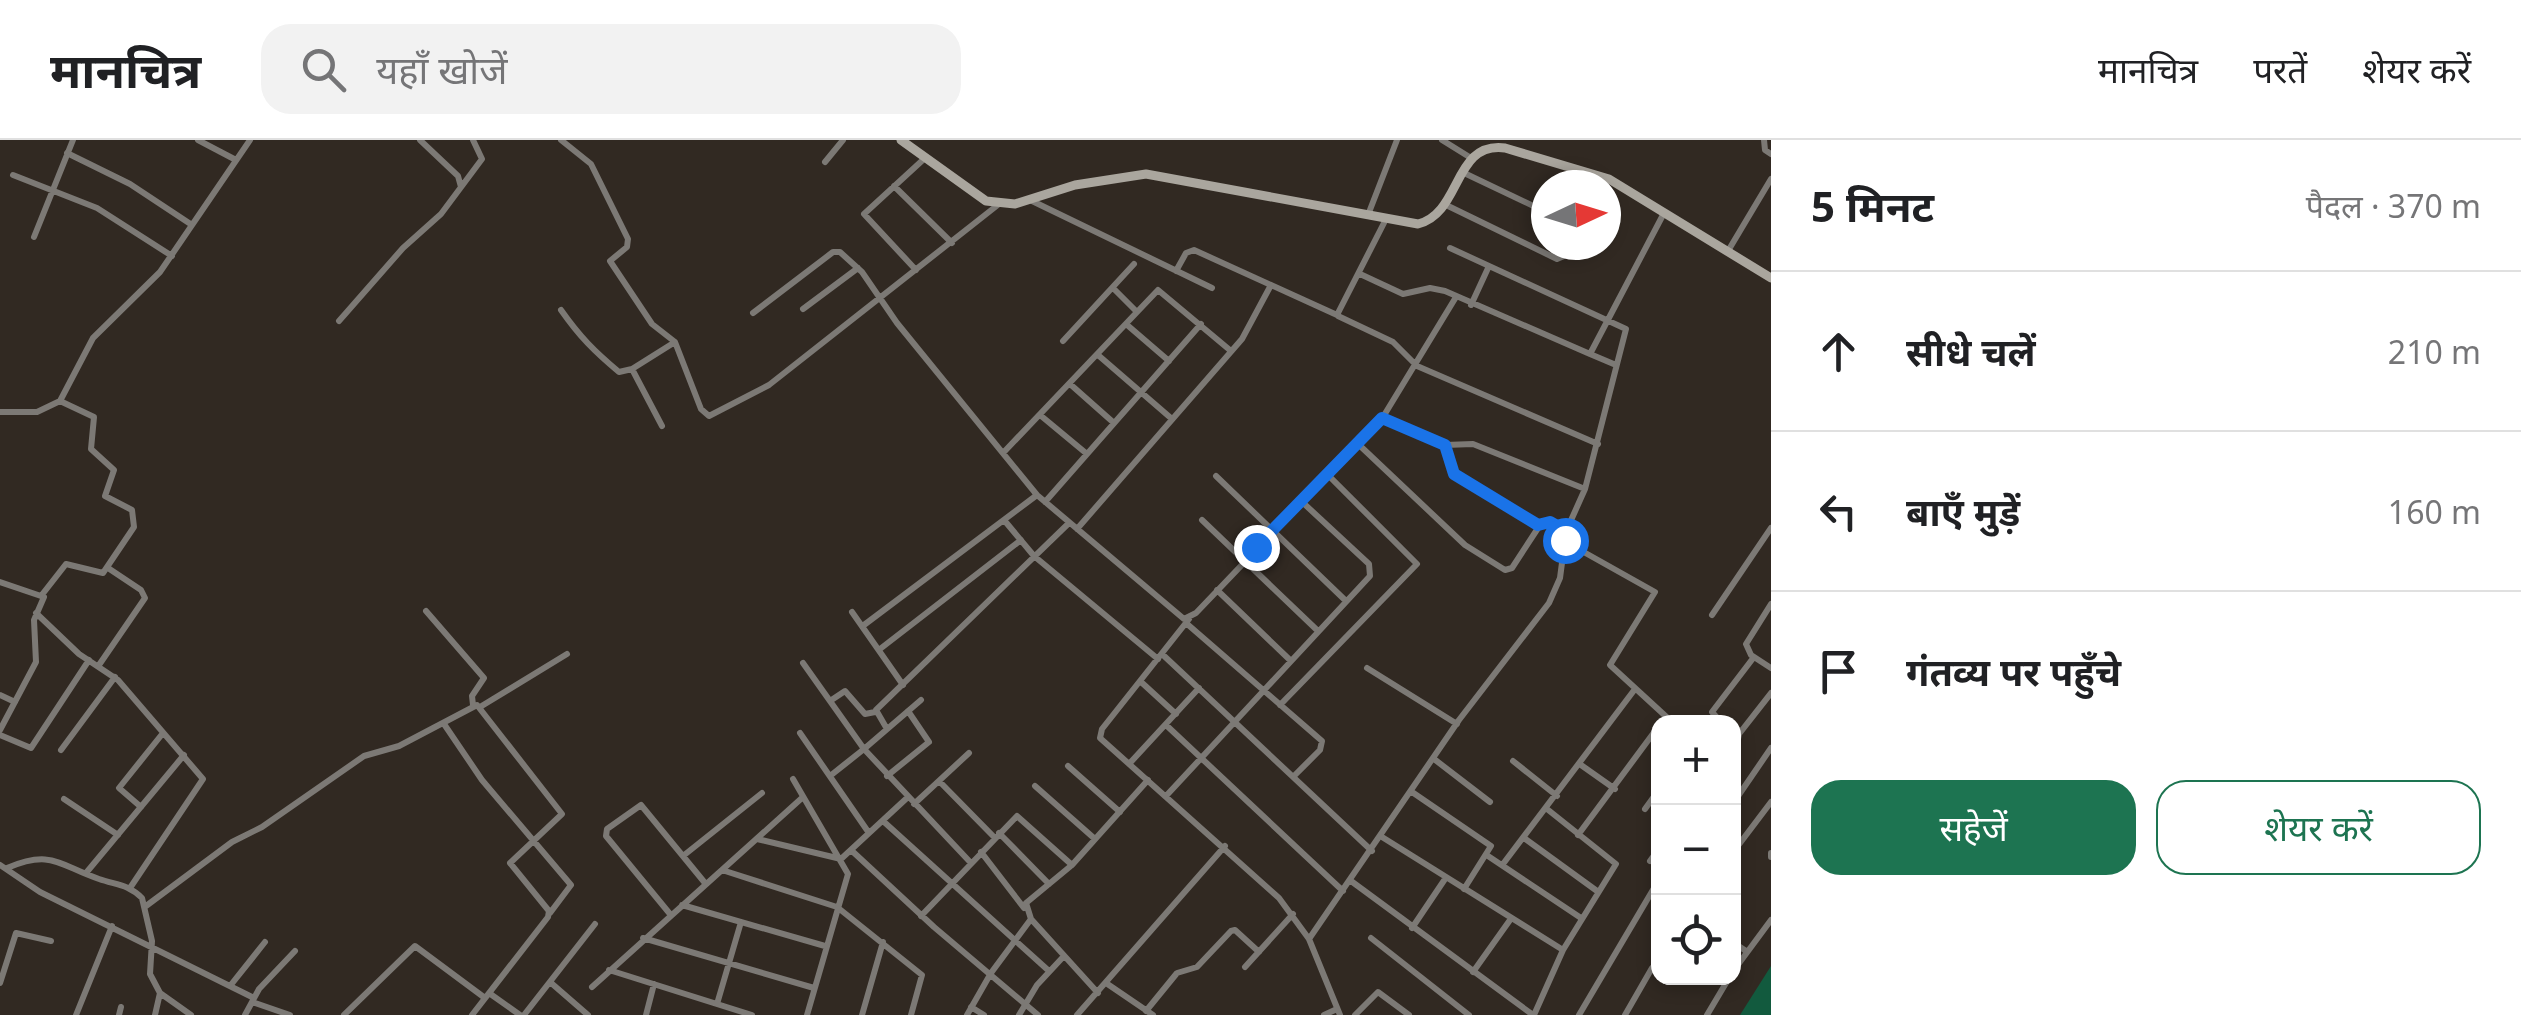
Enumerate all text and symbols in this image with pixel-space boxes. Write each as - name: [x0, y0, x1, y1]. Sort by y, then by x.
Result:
- search box: [261, 24, 961, 114]
- text: मानचित्र: [50, 37, 201, 102]
- icon: search: [296, 42, 351, 97]
- text: यहाँ खोजें: [376, 43, 507, 95]
- text: मानचित्र: [2098, 46, 2198, 93]
- text: परतें: [2253, 46, 2307, 93]
- text: शेयर करें: [2362, 46, 2471, 93]
- north arrow: [1531, 170, 1621, 260]
- text: 5 मिनट: [1811, 177, 1934, 234]
- text: पैदल · 370 m: [2306, 184, 2481, 227]
- icon: ahead: [1811, 324, 1866, 379]
- text: सीधे चलें: [1906, 325, 2036, 377]
- text: 210 m: [2388, 330, 2481, 373]
- icon: left: [1811, 484, 1866, 539]
- text: बाएँ मुड़ें: [1906, 485, 2020, 537]
- text: 160 m: [2388, 490, 2481, 533]
- route start: [1543, 518, 1589, 564]
- route end: [1234, 525, 1280, 571]
- icon: arrive: [1811, 644, 1866, 699]
- text: गंतव्य पर पहुँचे: [1906, 645, 2121, 697]
- map controls: [1651, 715, 1741, 985]
- button: +: [1651, 715, 1741, 805]
- button: सहेजें: [1811, 780, 2136, 875]
- button: शेयर करें: [2156, 780, 2481, 875]
- button: −: [1651, 805, 1741, 895]
- button: locate: [1651, 895, 1741, 985]

